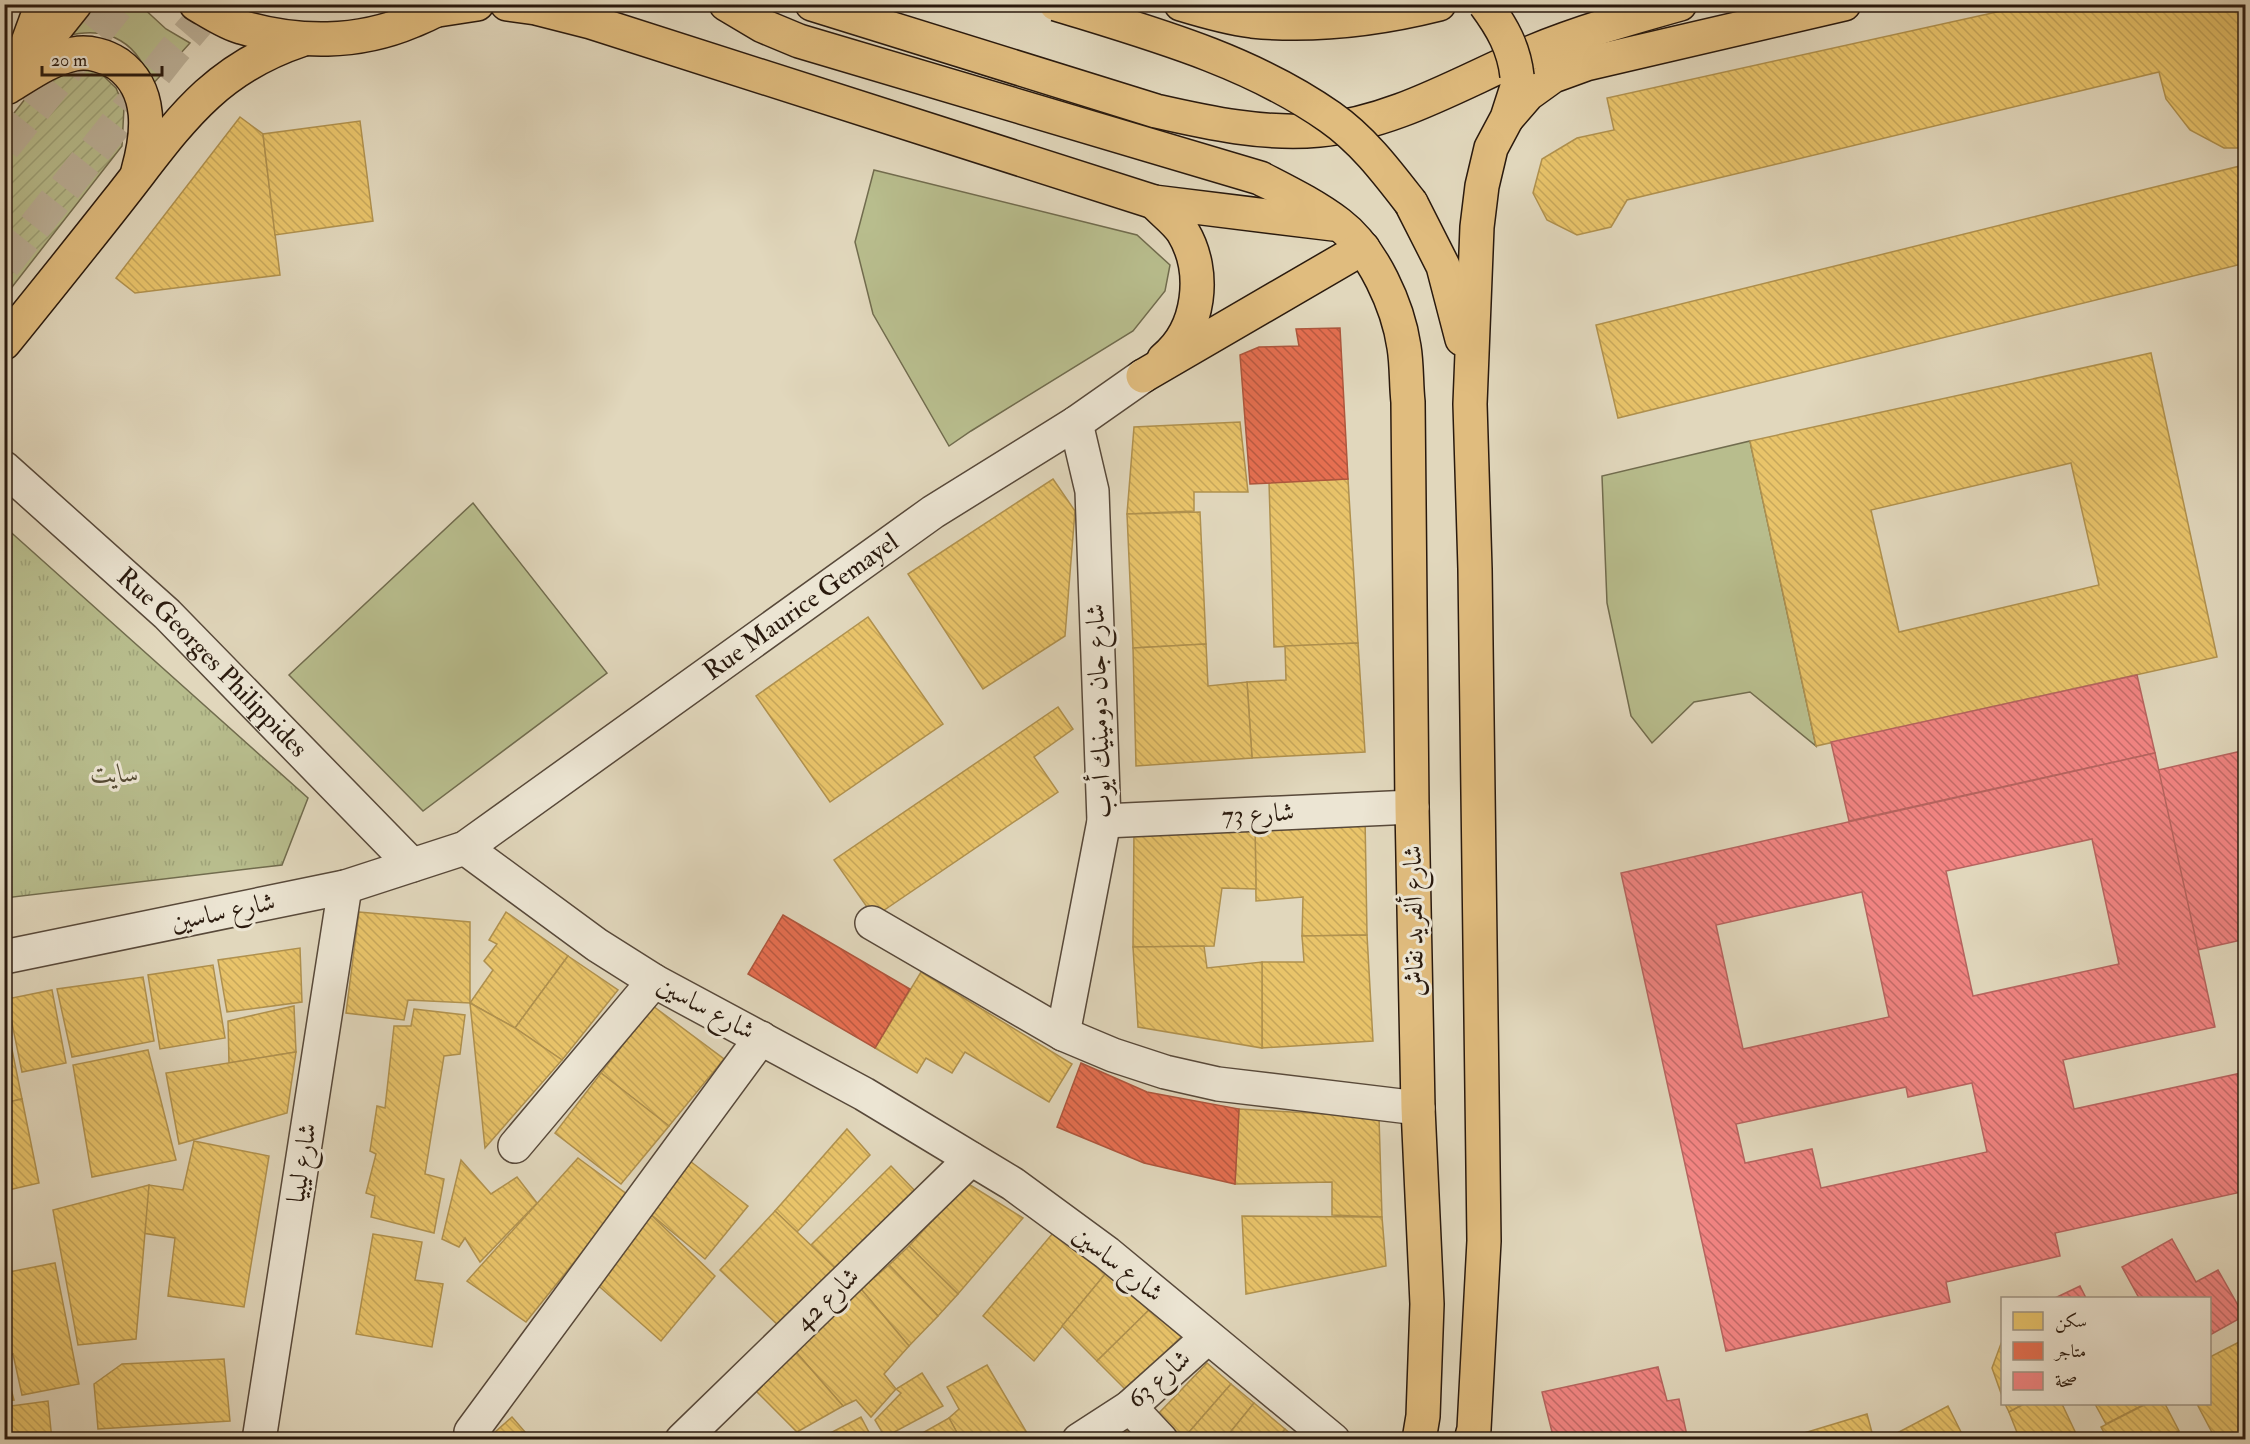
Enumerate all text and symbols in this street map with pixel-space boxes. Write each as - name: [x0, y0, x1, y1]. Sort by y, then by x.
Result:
- scale bar: [42, 39, 162, 77]
- text: 20 m: [51, 49, 87, 72]
- street label: Rue Maurice Gemayel: [697, 526, 905, 688]
- street label: Rue Georges Philippides: [110, 561, 314, 764]
- street label: شارع جان دومينيك أيوب: [1077, 603, 1124, 819]
- park label: سايت: [91, 758, 139, 790]
- street label: شارع 73: [1221, 796, 1295, 837]
- street label: شارع ألفريد نقاش: [1395, 845, 1436, 997]
- street label: شارع ساسين: [168, 885, 279, 944]
- street label: شارع ساسين: [649, 969, 760, 1051]
- street label: شارع ليبيا: [280, 1121, 329, 1206]
- street label: شارع ساسين: [1063, 1219, 1170, 1313]
- street label: شارع 42: [788, 1260, 870, 1341]
- legend: [2001, 1297, 2211, 1405]
- text: سكن: [2055, 1310, 2087, 1333]
- text: متاجر: [2053, 1340, 2086, 1363]
- street label: شارع 63: [1121, 1343, 1201, 1419]
- text: صحة: [2055, 1370, 2077, 1393]

